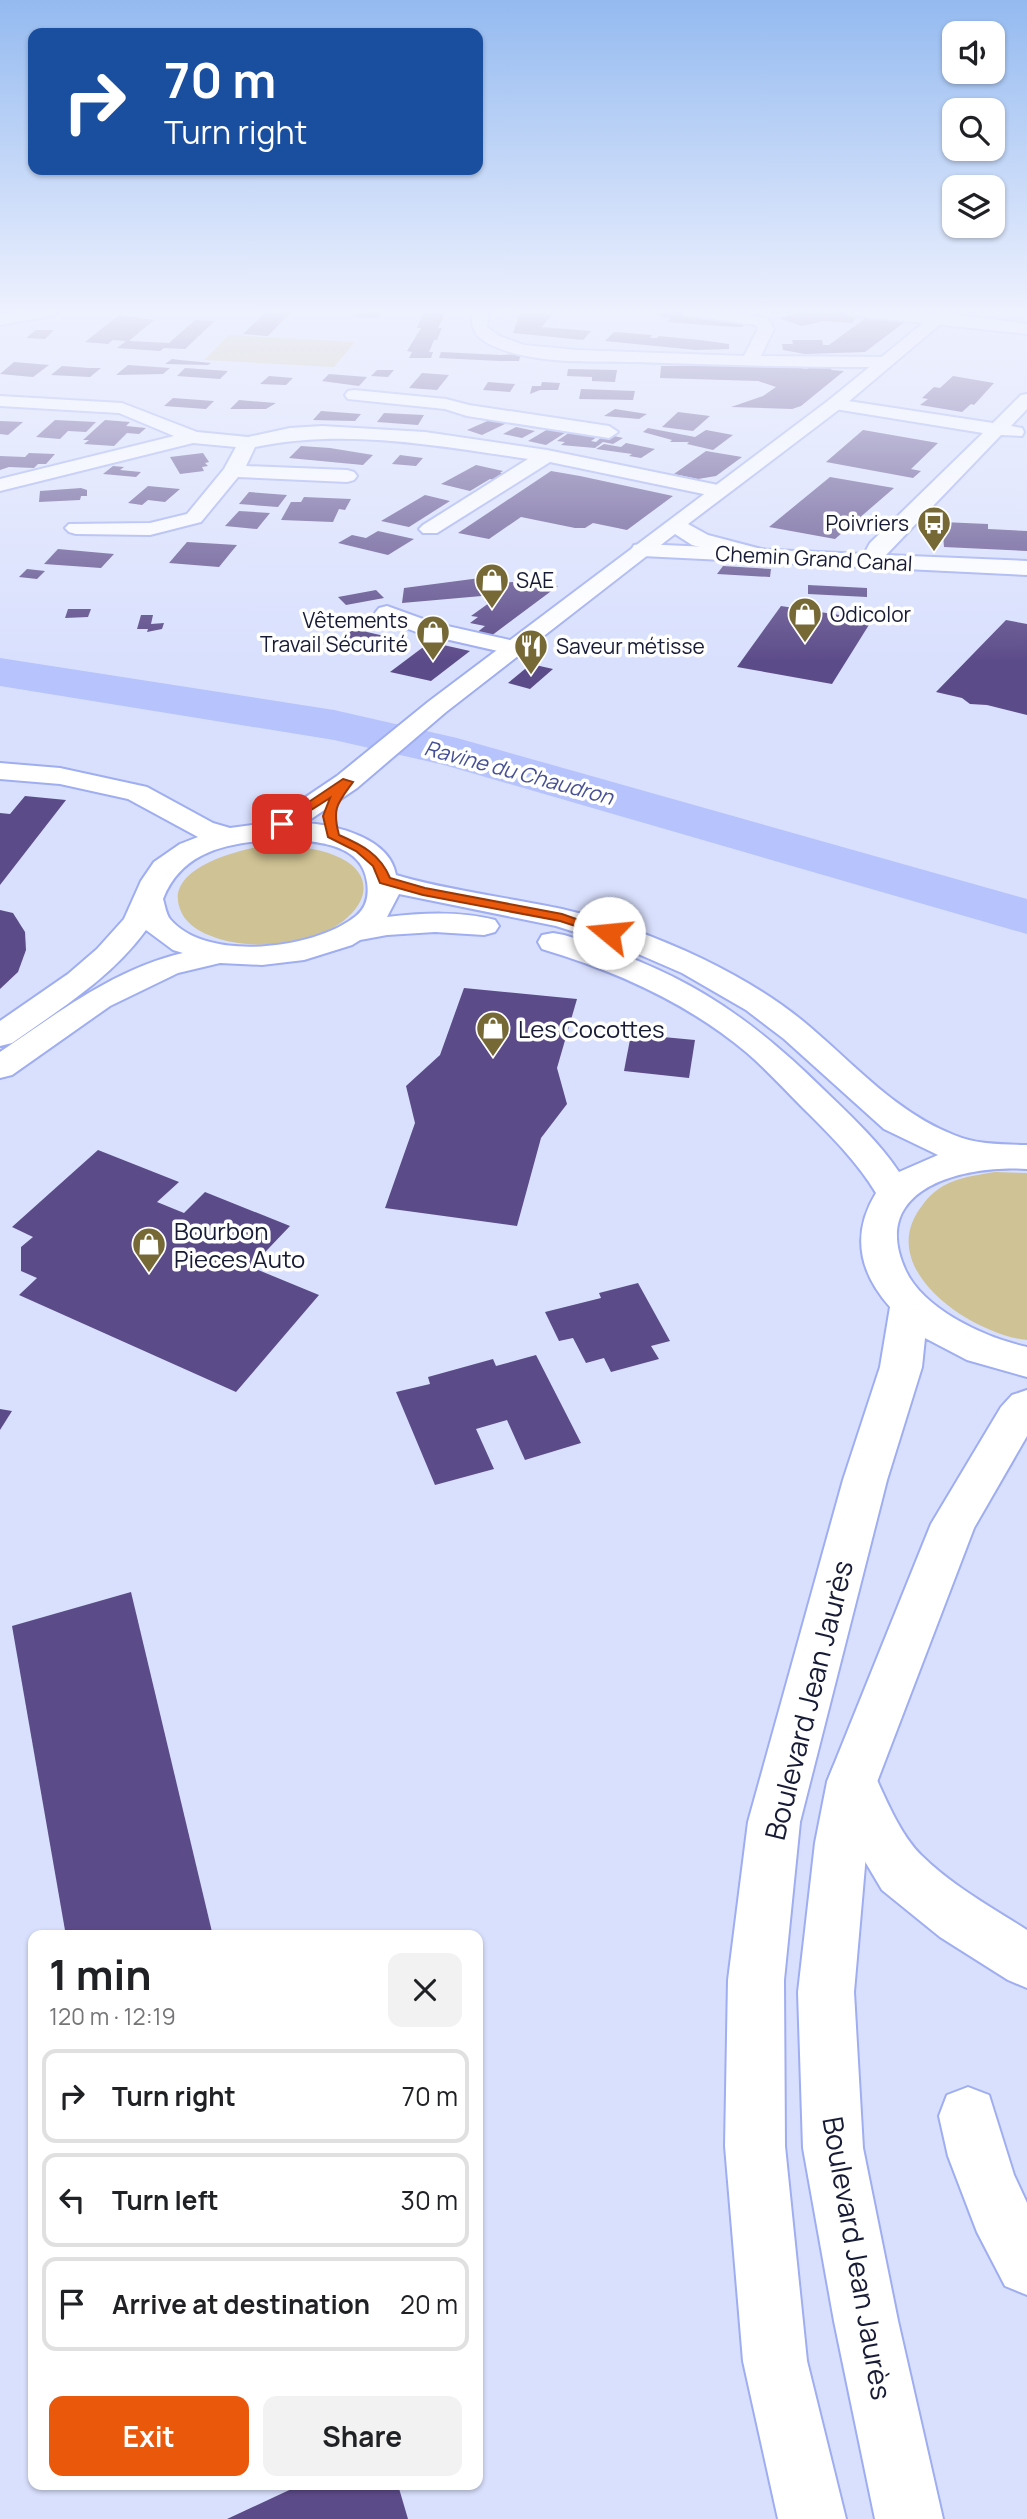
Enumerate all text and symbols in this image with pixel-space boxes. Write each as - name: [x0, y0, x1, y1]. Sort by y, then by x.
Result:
- map controls: [942, 21, 1005, 238]
- button: sound: [942, 21, 1005, 84]
- text: 70 m: [164, 46, 276, 113]
- icon: right: [49, 56, 140, 147]
- button: search: [942, 98, 1005, 161]
- text: Turn right: [164, 110, 307, 154]
- button: layers: [942, 175, 1005, 238]
- bus stop icon: Poivriers: [915, 504, 953, 553]
- place label: Poivriers: [825, 509, 909, 537]
- street label: Chemin Grand Canal: [715, 539, 913, 577]
- shop icon: SAE: [473, 561, 511, 610]
- place label: SAE: [516, 566, 554, 594]
- shop icon: Odicolor: [786, 595, 824, 644]
- place label: Odicolor: [830, 600, 912, 628]
- place label: Vêtements Travail Sécurité: [260, 606, 408, 658]
- shop icon: Vêtements Travail Sécurité: [414, 613, 452, 662]
- restaurant icon: Saveur métisse: [512, 627, 550, 676]
- place label: Saveur métisse: [556, 632, 705, 660]
- water label: Ravine du Chaudron: [421, 733, 618, 811]
- pin: [252, 794, 312, 854]
- icon: arrive: [263, 805, 301, 843]
- position arrow: [572, 896, 646, 970]
- shop icon: Les Cocottes: [474, 1009, 512, 1058]
- place label: Les Cocottes: [518, 1012, 665, 1045]
- place label: Bourbon Pieces Auto: [174, 1214, 305, 1275]
- shop icon: Bourbon Pieces Auto: [130, 1225, 168, 1274]
- street label: Boulevard Jean Jaurès: [755, 1556, 861, 1844]
- text: 1 min: [49, 1945, 152, 2003]
- button: close: [388, 1953, 462, 2027]
- text: 120 m · 12:19: [49, 2000, 176, 2032]
- icon: right: [53, 2077, 91, 2115]
- text: Turn right: [112, 2078, 236, 2114]
- text: 70 m: [402, 2078, 458, 2114]
- street label: Boulevard Jean Jaurès: [814, 2113, 902, 2403]
- icon: left: [53, 2181, 91, 2219]
- text: Turn left: [112, 2182, 219, 2218]
- text: 30 m: [401, 2182, 458, 2218]
- icon: arrive: [53, 2285, 91, 2323]
- text: Arrive at destination: [112, 2286, 370, 2322]
- text: 20 m: [400, 2286, 458, 2322]
- button: Exit: [49, 2396, 249, 2476]
- button: Share: [263, 2396, 462, 2476]

